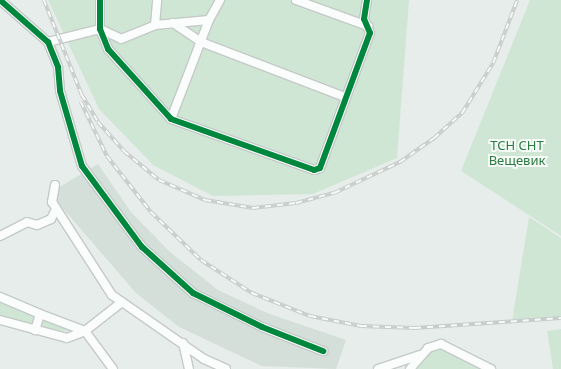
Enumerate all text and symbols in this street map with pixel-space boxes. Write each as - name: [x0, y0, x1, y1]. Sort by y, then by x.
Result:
- park label: ТСН СНТ Вещевик: [489, 138, 545, 169]

